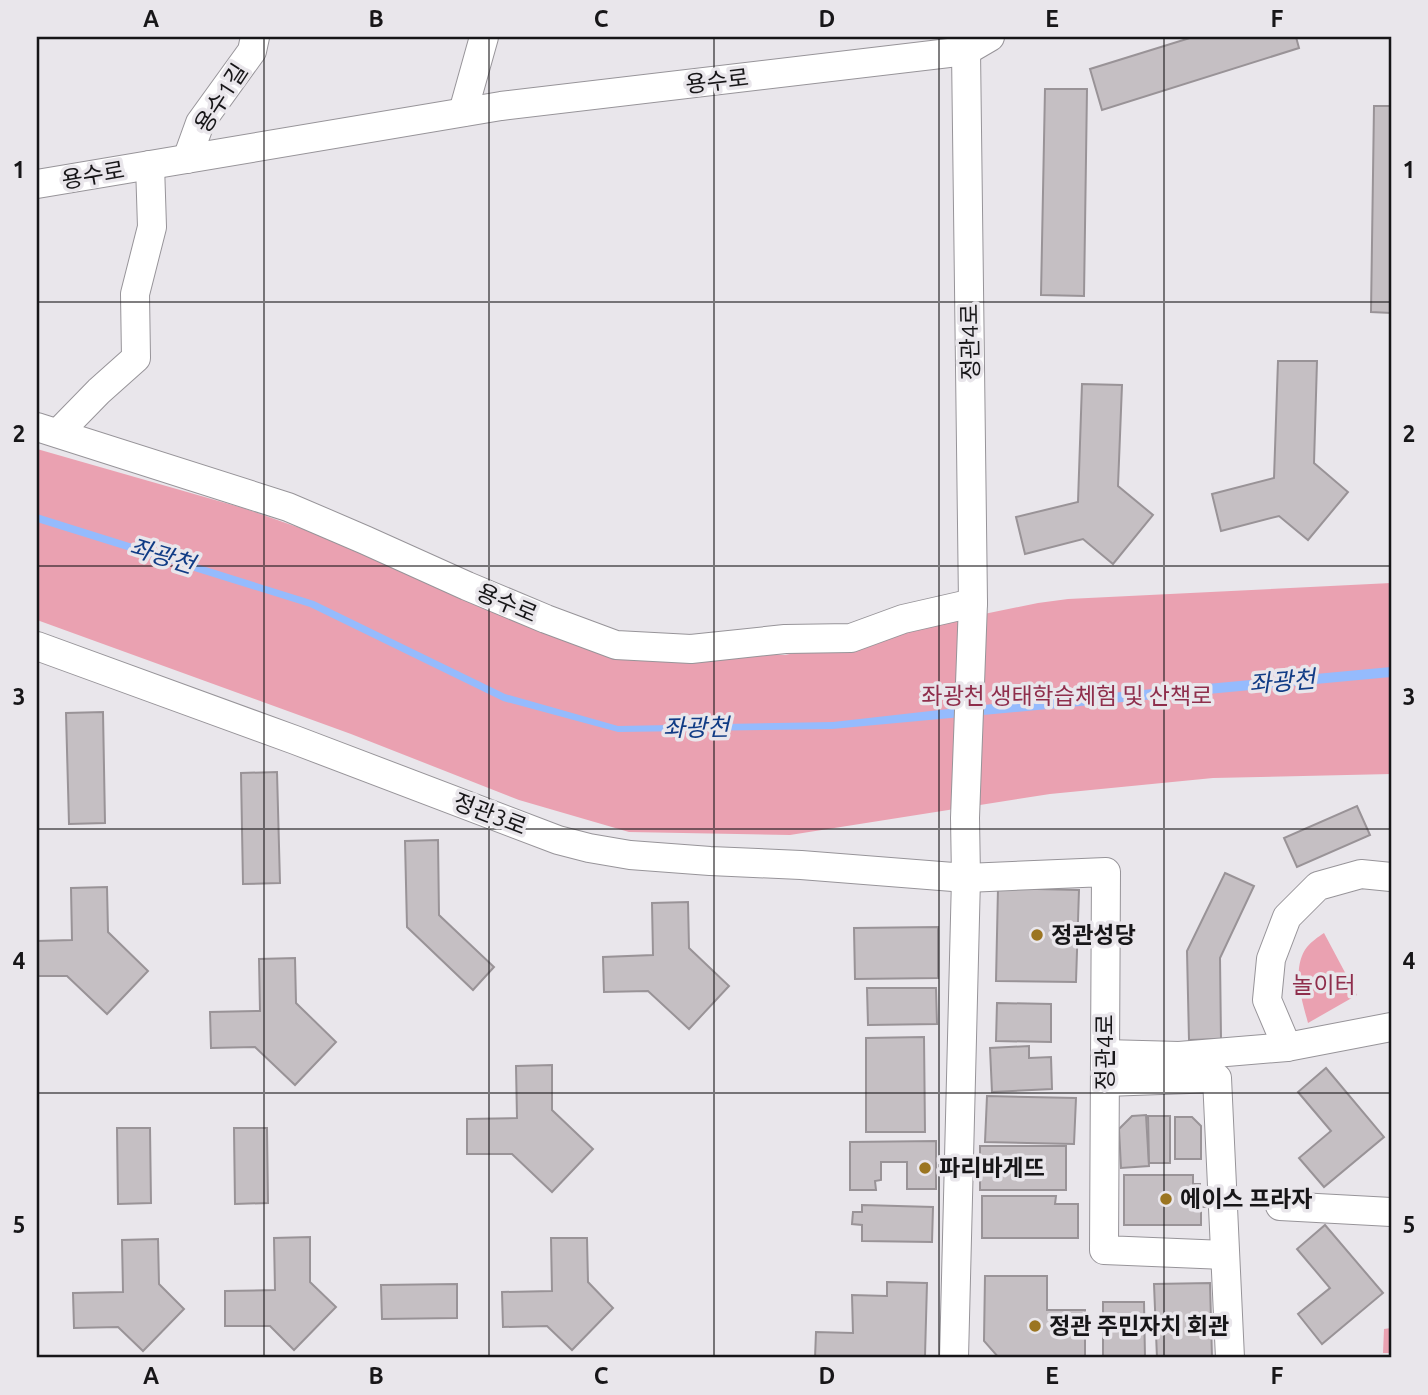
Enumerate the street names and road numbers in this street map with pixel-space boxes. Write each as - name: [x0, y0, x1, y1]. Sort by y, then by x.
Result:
- street label: 용수1길: [189, 59, 252, 137]
- street label: 용수로: [684, 64, 750, 97]
- street label: 용수로: [59, 157, 126, 192]
- street label: 정관4로: [956, 304, 983, 380]
- street label: 용수로: [473, 579, 541, 626]
- street label: 정관3로: [450, 788, 530, 839]
- street label: 정관4로: [1092, 1014, 1117, 1090]

